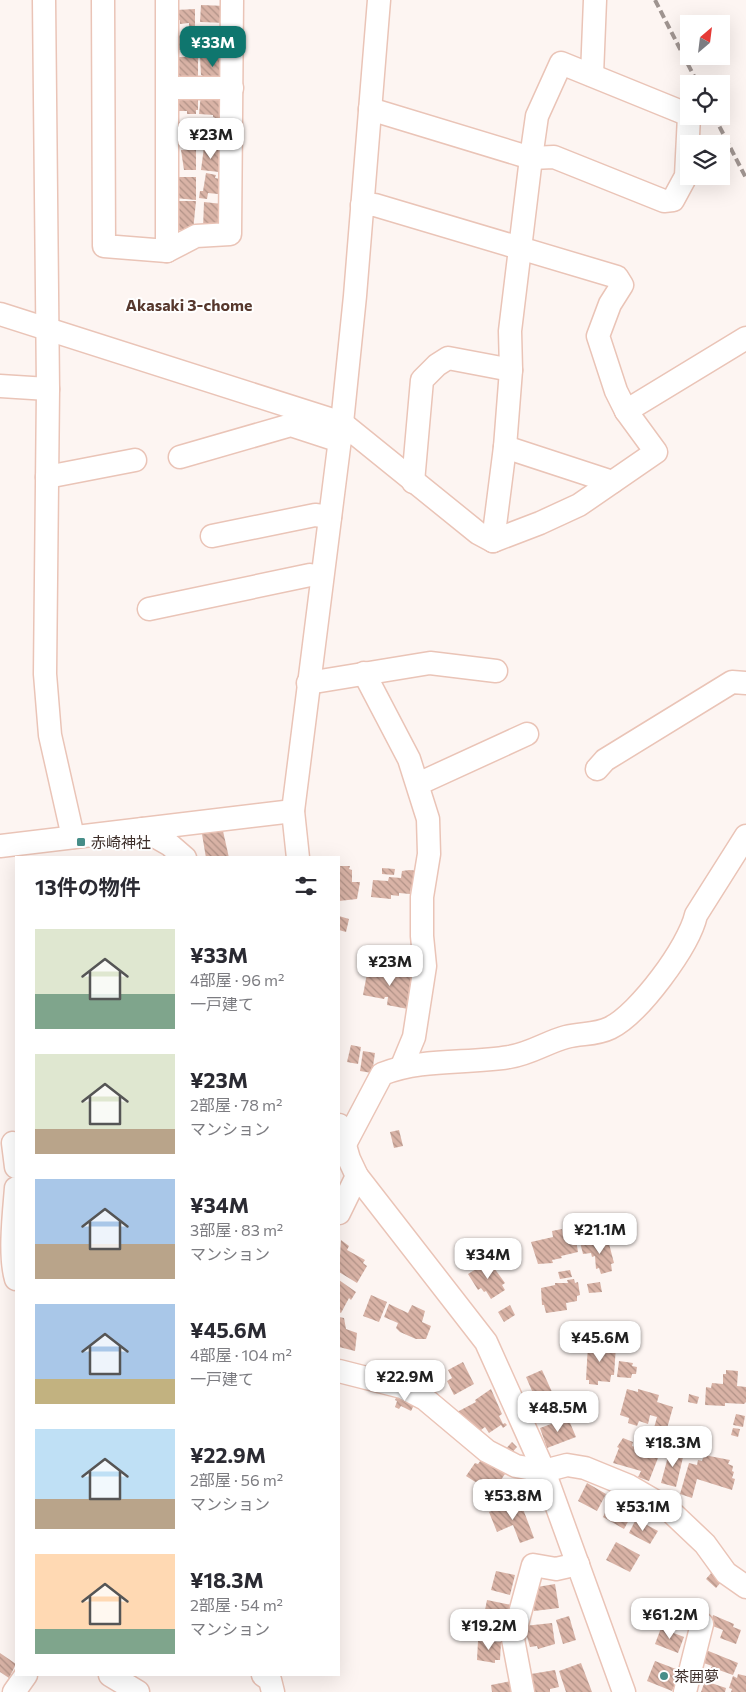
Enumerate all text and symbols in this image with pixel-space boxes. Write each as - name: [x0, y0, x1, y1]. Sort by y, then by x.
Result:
- north arrow: [680, 15, 730, 65]
- map controls: [680, 15, 730, 185]
- pin: ¥33M: [183, 26, 243, 68]
- text: ¥33M: [191, 32, 235, 51]
- button: locate: [680, 75, 730, 125]
- pin: ¥23M: [181, 118, 241, 160]
- text: ¥23M: [189, 124, 233, 143]
- button: layers: [680, 135, 730, 185]
- district label: Akasaki 3-chome: [126, 295, 252, 314]
- place label: 赤崎神社: [91, 833, 151, 851]
- marker: 赤崎神社: [75, 836, 87, 848]
- icon: filters: [292, 872, 320, 900]
- text: 13件の物件: [35, 874, 141, 899]
- text: ¥33M: [190, 942, 248, 967]
- pin: ¥23M: [360, 944, 420, 987]
- icon: home: [75, 949, 135, 1009]
- text: ¥23M: [368, 951, 412, 970]
- text: 4部屋 · 96 m²: [190, 970, 284, 989]
- text: 一戸建て: [190, 994, 254, 1013]
- text: ¥23M: [190, 1067, 248, 1092]
- icon: home: [75, 1074, 135, 1134]
- text: 2部屋 · 78 m²: [190, 1095, 282, 1114]
- text: マンション: [190, 1119, 270, 1138]
- text: ¥34M: [190, 1192, 249, 1217]
- icon: home: [75, 1199, 135, 1259]
- pin: ¥21.1M: [559, 1212, 641, 1255]
- text: ¥21.1M: [574, 1219, 626, 1238]
- text: 3部屋 · 83 m²: [190, 1220, 283, 1239]
- pin: ¥34M: [458, 1238, 518, 1280]
- text: マンション: [190, 1244, 270, 1263]
- text: ¥34M: [466, 1244, 510, 1263]
- text: ¥45.6M: [190, 1317, 267, 1342]
- pin: ¥45.6M: [559, 1320, 641, 1363]
- icon: home: [75, 1324, 135, 1384]
- text: ¥45.6M: [571, 1327, 629, 1346]
- text: 4部屋 · 104 m²: [190, 1345, 292, 1364]
- pin: ¥22.9M: [364, 1360, 446, 1402]
- text: ¥22.9M: [376, 1366, 434, 1385]
- text: 一戸建て: [190, 1369, 254, 1388]
- pin: ¥48.5M: [517, 1390, 599, 1433]
- text: ¥48.5M: [529, 1397, 587, 1416]
- pin: ¥18.3M: [632, 1426, 714, 1468]
- text: ¥18.3M: [645, 1432, 701, 1451]
- text: ¥22.9M: [190, 1442, 266, 1467]
- icon: home: [75, 1449, 135, 1509]
- text: 2部屋 · 56 m²: [190, 1470, 283, 1489]
- pin: ¥53.8M: [472, 1478, 554, 1521]
- text: ¥53.8M: [484, 1485, 542, 1504]
- pin: ¥53.1M: [602, 1490, 684, 1532]
- text: マンション: [190, 1494, 270, 1513]
- text: ¥53.1M: [616, 1496, 670, 1515]
- text: ¥18.3M: [190, 1567, 264, 1592]
- icon: home: [75, 1574, 135, 1634]
- text: 2部屋 · 54 m²: [190, 1595, 283, 1614]
- pin: ¥61.2M: [629, 1598, 711, 1640]
- text: ¥61.2M: [642, 1604, 698, 1623]
- pin: ¥19.2M: [448, 1608, 530, 1651]
- text: ¥19.2M: [461, 1615, 517, 1634]
- text: マンション: [190, 1619, 270, 1638]
- place label: 茶囲夢: [674, 1667, 719, 1685]
- marker: 茶囲夢: [658, 1670, 670, 1682]

